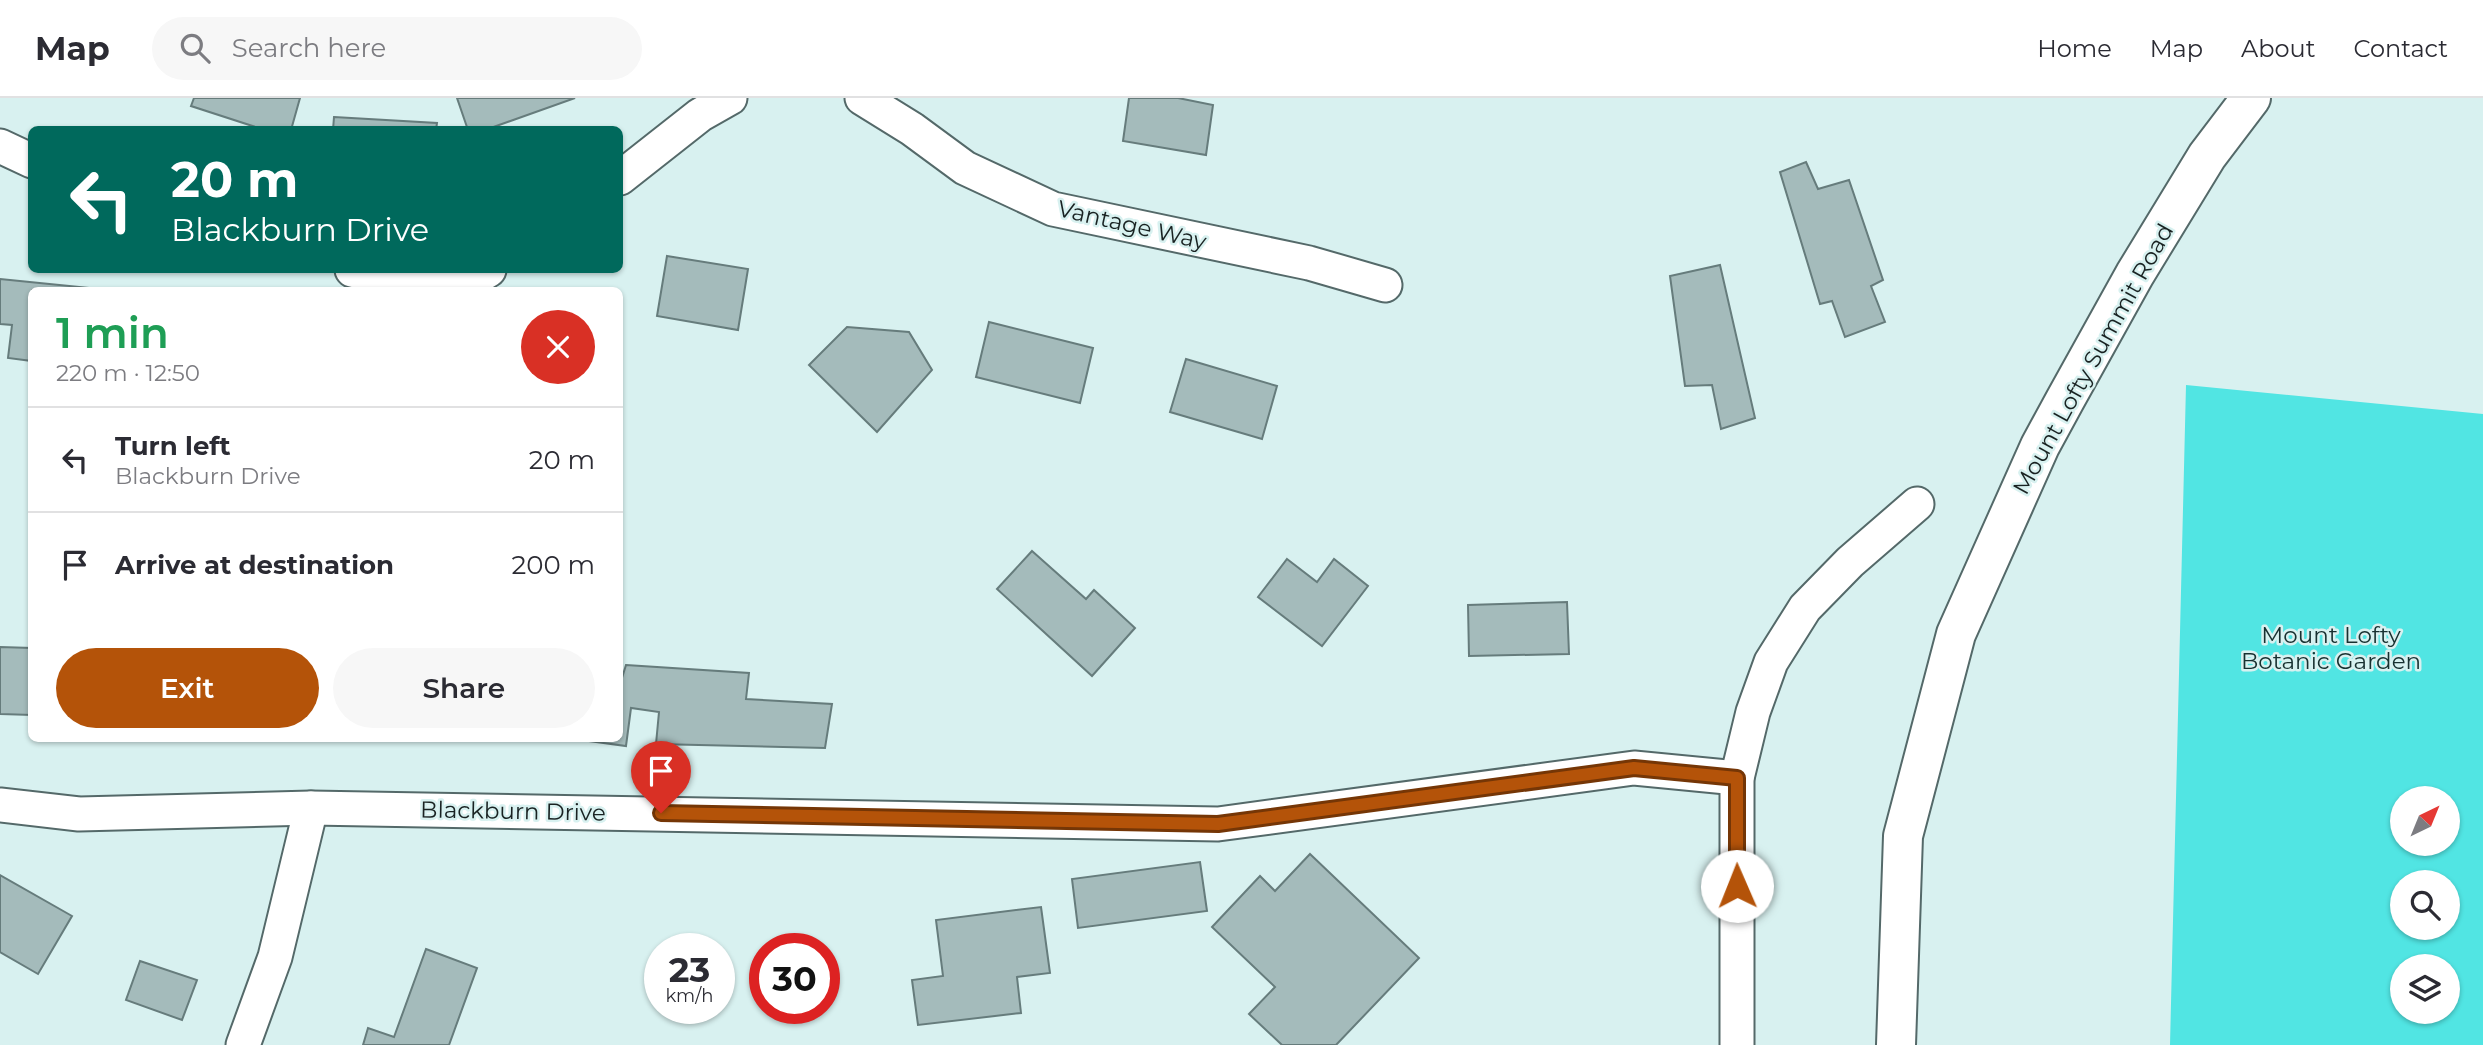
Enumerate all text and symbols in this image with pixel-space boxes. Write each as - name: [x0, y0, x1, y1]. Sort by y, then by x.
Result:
- search box: [152, 17, 642, 80]
- text: Map: [35, 28, 110, 68]
- icon: search: [176, 29, 214, 67]
- text: Search here: [232, 32, 386, 64]
- text: Home: [2037, 34, 2112, 63]
- text: Map: [2150, 34, 2203, 63]
- text: About: [2241, 34, 2315, 63]
- text: Contact: [2353, 34, 2448, 63]
- text: 20 m: [171, 150, 298, 209]
- icon: left: [56, 154, 147, 245]
- street label: Vantage Way: [1055, 194, 1210, 256]
- text: Blackburn Drive: [171, 210, 429, 249]
- street label: Mount Lofty Summit Road: [2007, 219, 2179, 499]
- text: 1 min: [56, 307, 169, 359]
- button: close: [521, 310, 595, 384]
- text: 220 m · 12:50: [56, 359, 200, 387]
- text: Turn left: [115, 430, 231, 462]
- icon: left: [56, 441, 94, 479]
- text: 20 m: [529, 444, 595, 476]
- text: Blackburn Drive: [115, 462, 301, 490]
- icon: arrive: [56, 546, 94, 584]
- text: Arrive at destination: [115, 549, 394, 581]
- text: 200 m: [511, 549, 595, 581]
- park label: Mount Lofty Botanic Garden: [2241, 621, 2421, 675]
- button: Exit: [56, 648, 319, 728]
- button: Share: [333, 648, 595, 728]
- pin: [631, 741, 691, 813]
- icon: arrive: [642, 752, 680, 790]
- north arrow: [2390, 786, 2460, 856]
- map controls: [2390, 786, 2460, 1024]
- street label: Blackburn Drive: [420, 795, 606, 827]
- position arrow: [1700, 849, 1774, 923]
- button: search: [2390, 870, 2460, 940]
- speed limit sign: 30: [749, 933, 840, 1024]
- text: 23: [669, 948, 710, 991]
- button: layers: [2390, 954, 2460, 1024]
- text: km/h: [665, 985, 714, 1007]

